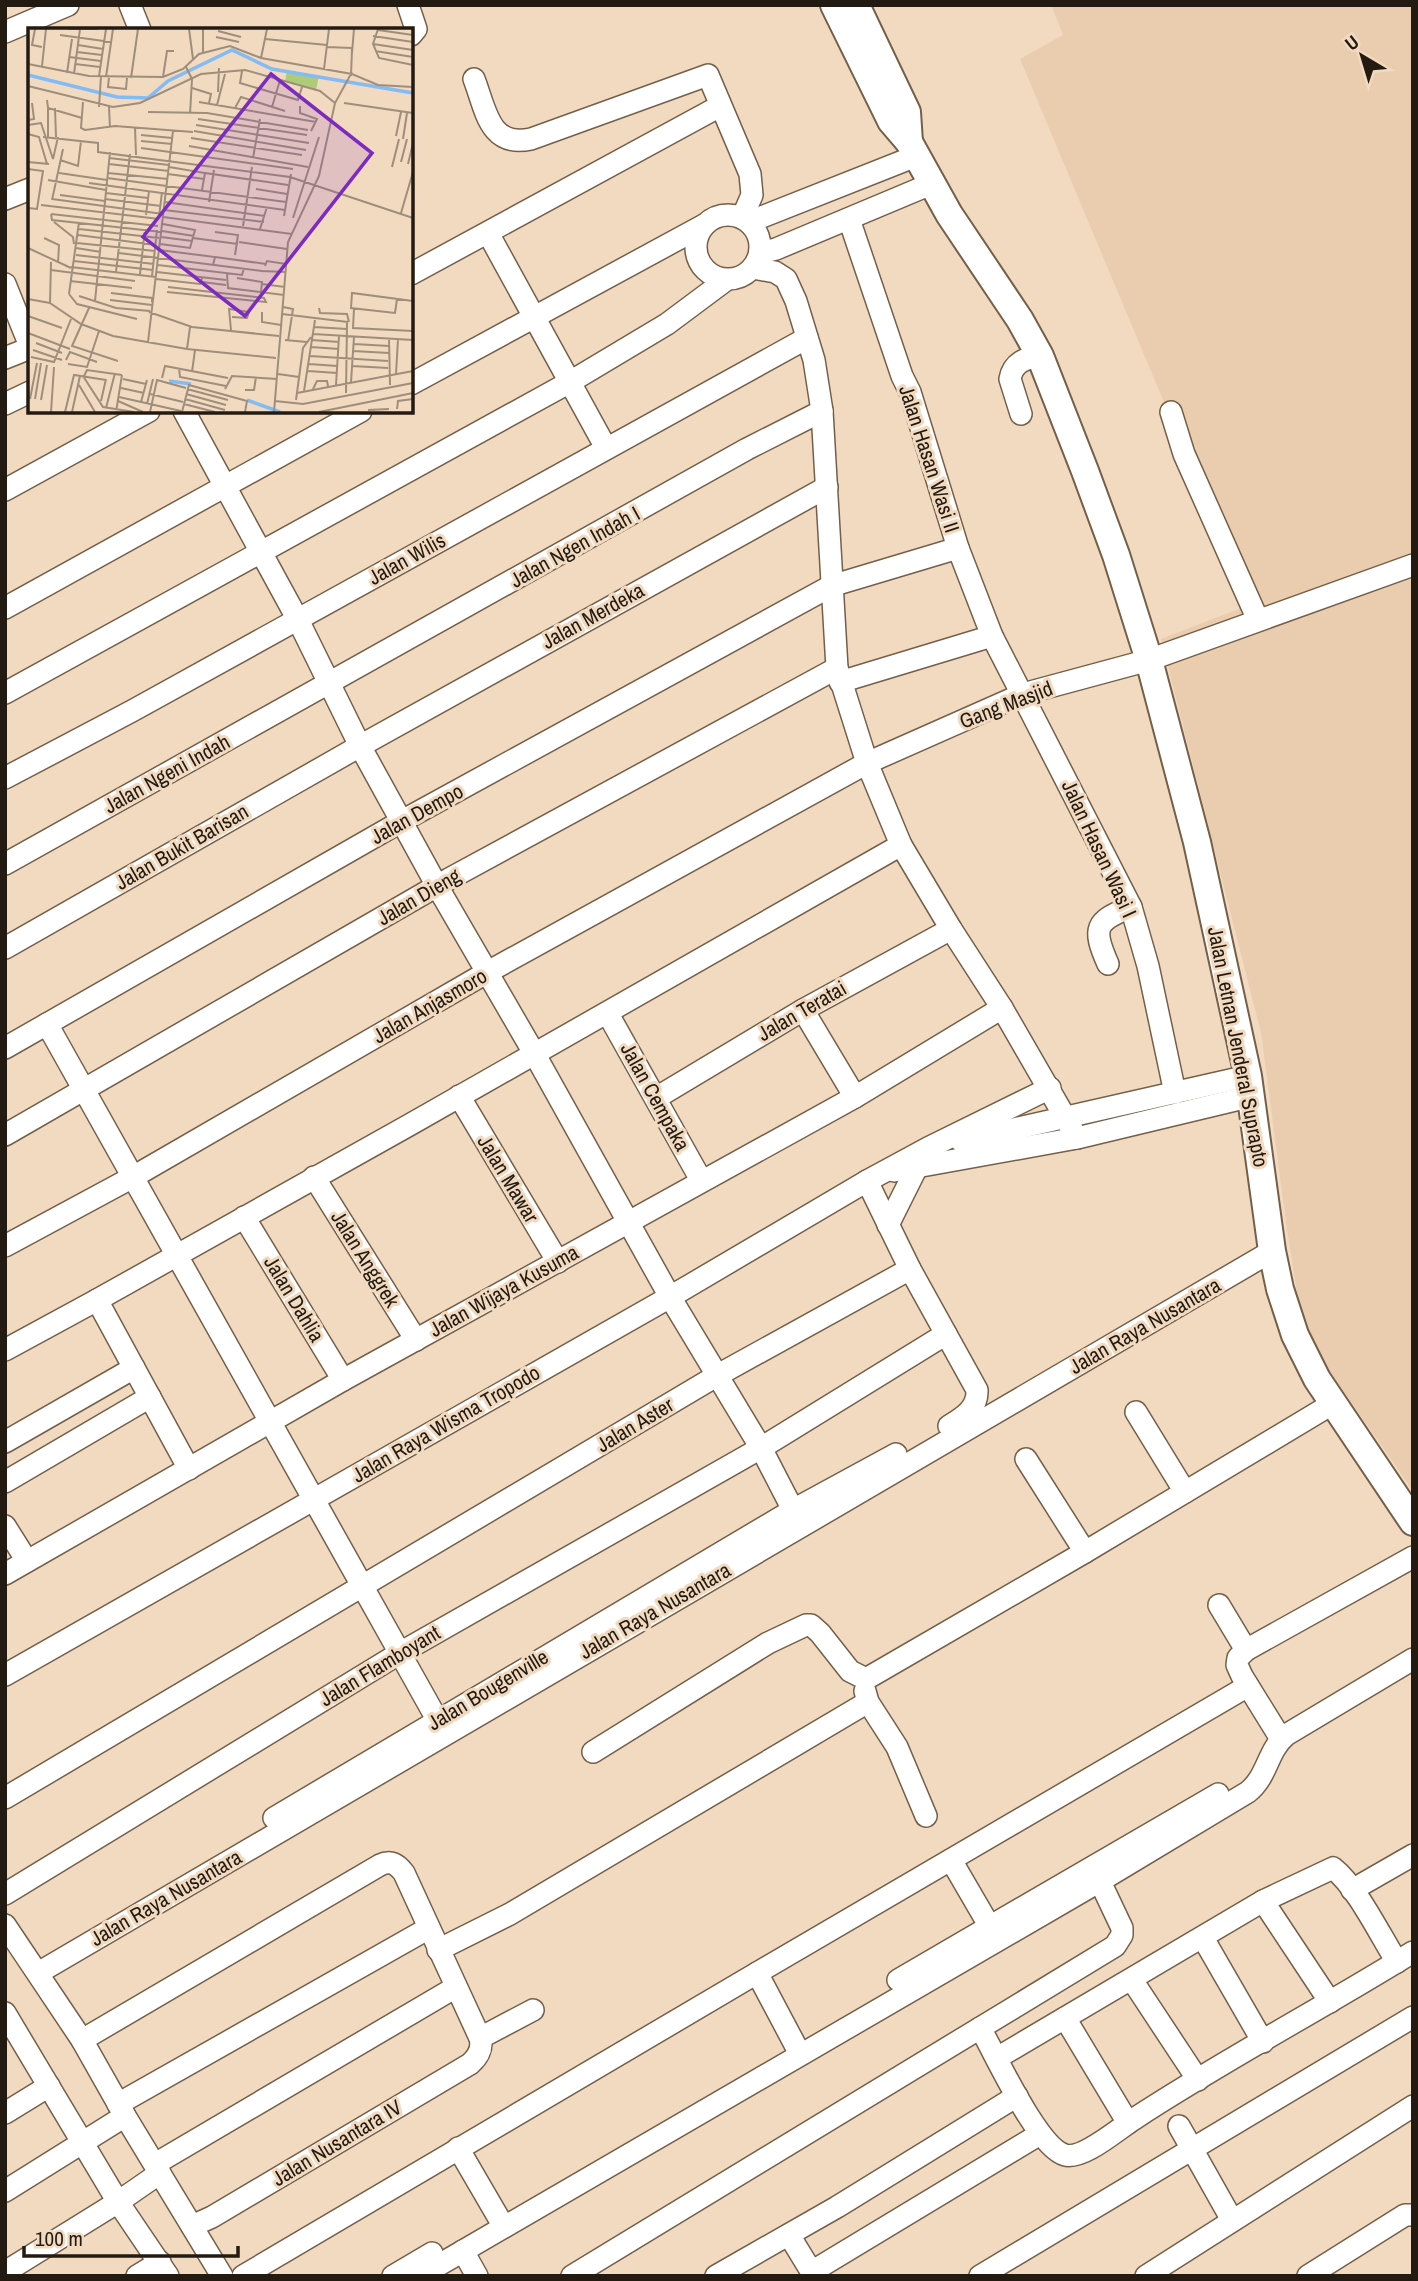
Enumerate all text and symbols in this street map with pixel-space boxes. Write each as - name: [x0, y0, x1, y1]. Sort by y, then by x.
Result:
- north arrow: [1327, 21, 1397, 91]
- inset map: [28, 28, 413, 413]
- text: U: [1339, 29, 1364, 56]
- street label: Jalan Hasan Wasi II: [892, 381, 967, 536]
- street label: Jalan Ngen Indah I: [505, 499, 645, 594]
- street label: Jalan Wilis: [363, 525, 451, 592]
- street label: Jalan Merdeka: [536, 575, 650, 656]
- street label: Gang Masjid: [955, 674, 1057, 736]
- street label: Jalan Ngeni Indah: [99, 727, 235, 820]
- street label: Jalan Hasan Wasi I: [1055, 775, 1144, 922]
- street label: Jalan Dempo: [365, 776, 468, 851]
- street label: Jalan Bukit Barisan: [110, 797, 254, 896]
- street label: Jalan Dieng: [372, 861, 466, 932]
- street label: Jalan Letnan Jenderal Suprapto: [1201, 924, 1276, 1169]
- street label: Jalan Anjasmoro: [367, 961, 492, 1050]
- street label: Jalan Teratai: [752, 973, 852, 1048]
- street label: Jalan Cempaka: [614, 1037, 697, 1156]
- street label: Jalan Mawar: [471, 1129, 546, 1228]
- street label: Jalan Anggrek: [324, 1205, 407, 1313]
- street label: Jalan Wijaya Kusuma: [424, 1237, 584, 1344]
- street label: Jalan Dahlia: [257, 1250, 332, 1348]
- street label: Jalan Raya Nusantara: [1064, 1270, 1226, 1381]
- street label: Jalan Raya Wisma Tropodo: [346, 1358, 545, 1489]
- street label: Jalan Aster: [591, 1390, 679, 1459]
- street label: Jalan Raya Nusantara: [574, 1555, 736, 1666]
- street label: Jalan Flamboyant: [314, 1618, 446, 1713]
- street label: Jalan Bougenville: [422, 1642, 553, 1737]
- street label: Jalan Raya Nusantara: [85, 1842, 247, 1953]
- street label: Jalan Nusantara IV: [267, 2092, 407, 2193]
- scale bar: [24, 2214, 238, 2258]
- text: 100 m: [35, 2224, 83, 2253]

